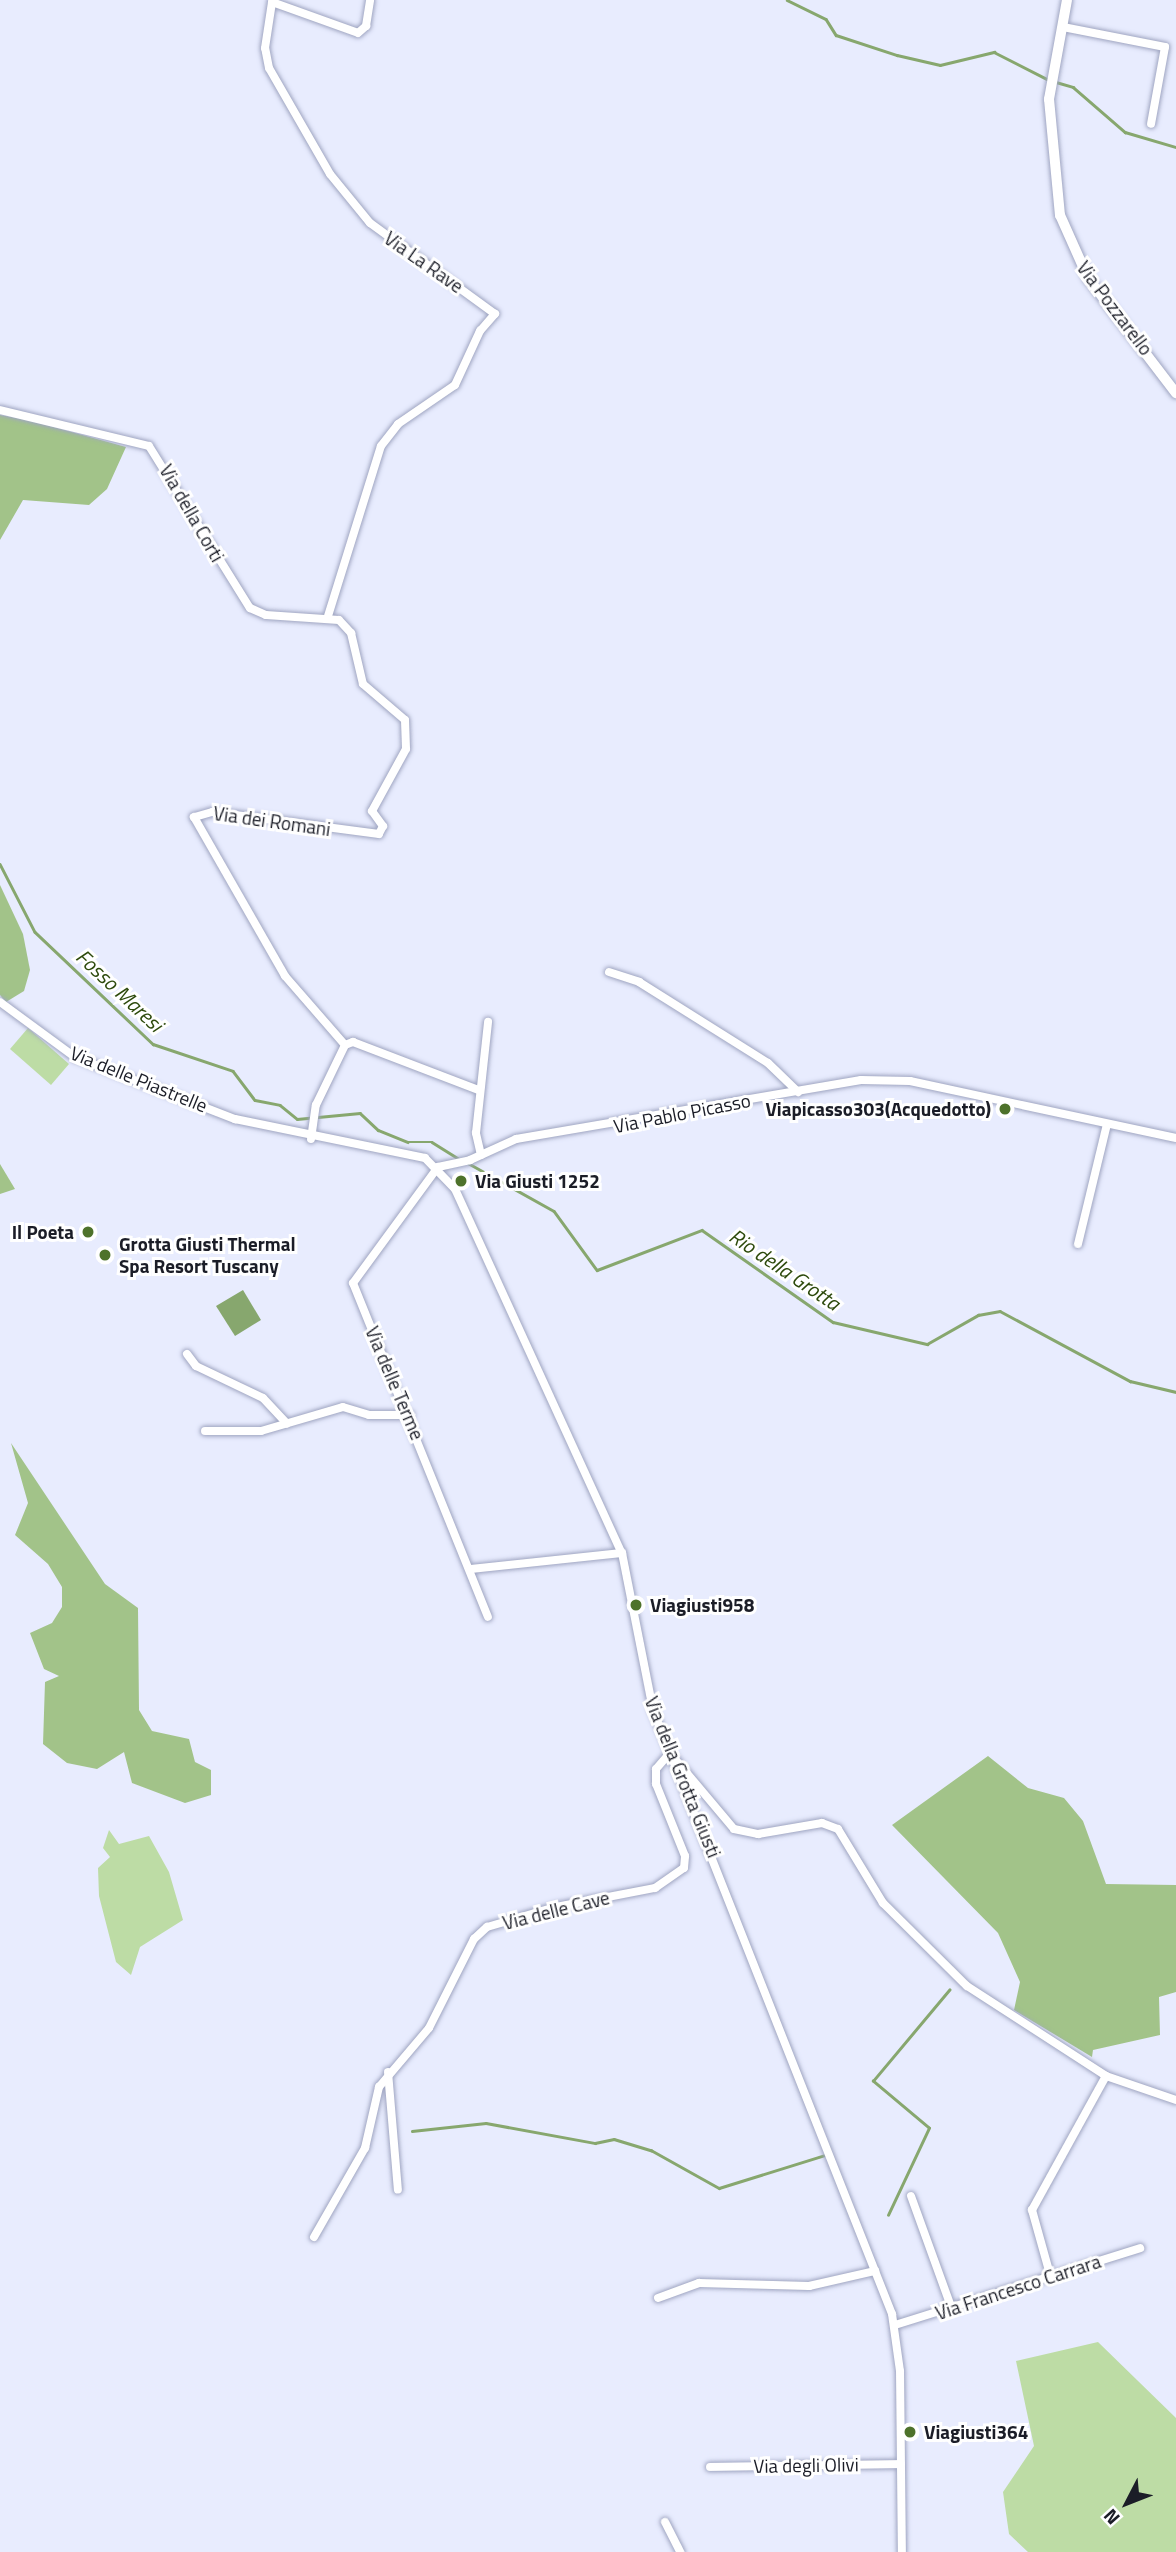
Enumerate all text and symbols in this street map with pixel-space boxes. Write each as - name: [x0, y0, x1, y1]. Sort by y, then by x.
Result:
- street label: Via La Rave: [380, 226, 468, 298]
- street label: Via Pozzarello: [1072, 257, 1158, 359]
- street label: Via della Corti: [155, 460, 229, 566]
- street label: Via dei Romani: [212, 801, 332, 841]
- water label: Fosso Maresi: [71, 943, 169, 1037]
- street label: Via delle Piastrelle: [67, 1041, 211, 1117]
- street label: Via Pablo Picasso: [612, 1089, 752, 1137]
- place label: Viapicasso303(Acquedotto): [765, 1098, 991, 1120]
- marker: Viapicasso303(Acquedotto): [997, 1101, 1013, 1117]
- place label: Via Giusti 1252: [475, 1170, 600, 1192]
- marker: Via Giusti 1252: [453, 1173, 469, 1189]
- place label: Il Poeta: [12, 1221, 74, 1243]
- water label: Rio della Grotta: [725, 1223, 845, 1315]
- marker: Il Poeta: [80, 1224, 96, 1240]
- place label: Grotta Giusti Thermal Spa Resort Tuscany: [119, 1233, 296, 1277]
- marker: Grotta Giusti Thermal Spa Resort Tuscany: [97, 1247, 113, 1263]
- street label: Via delle Terme: [361, 1323, 429, 1443]
- place label: Viagiusti958: [650, 1594, 754, 1616]
- marker: Viagiusti958: [628, 1597, 644, 1613]
- street label: Via della Grotta Giusti: [640, 1693, 726, 1861]
- street label: Via delle Cave: [500, 1886, 612, 1934]
- street label: Via Francesco Carrara: [932, 2250, 1104, 2324]
- place label: Viagiusti364: [924, 2421, 1028, 2443]
- marker: Viagiusti364: [902, 2424, 918, 2440]
- street label: Via degli Olivi: [753, 2453, 859, 2477]
- north arrow: [1092, 2468, 1162, 2538]
- text: N: [1096, 2503, 1126, 2532]

